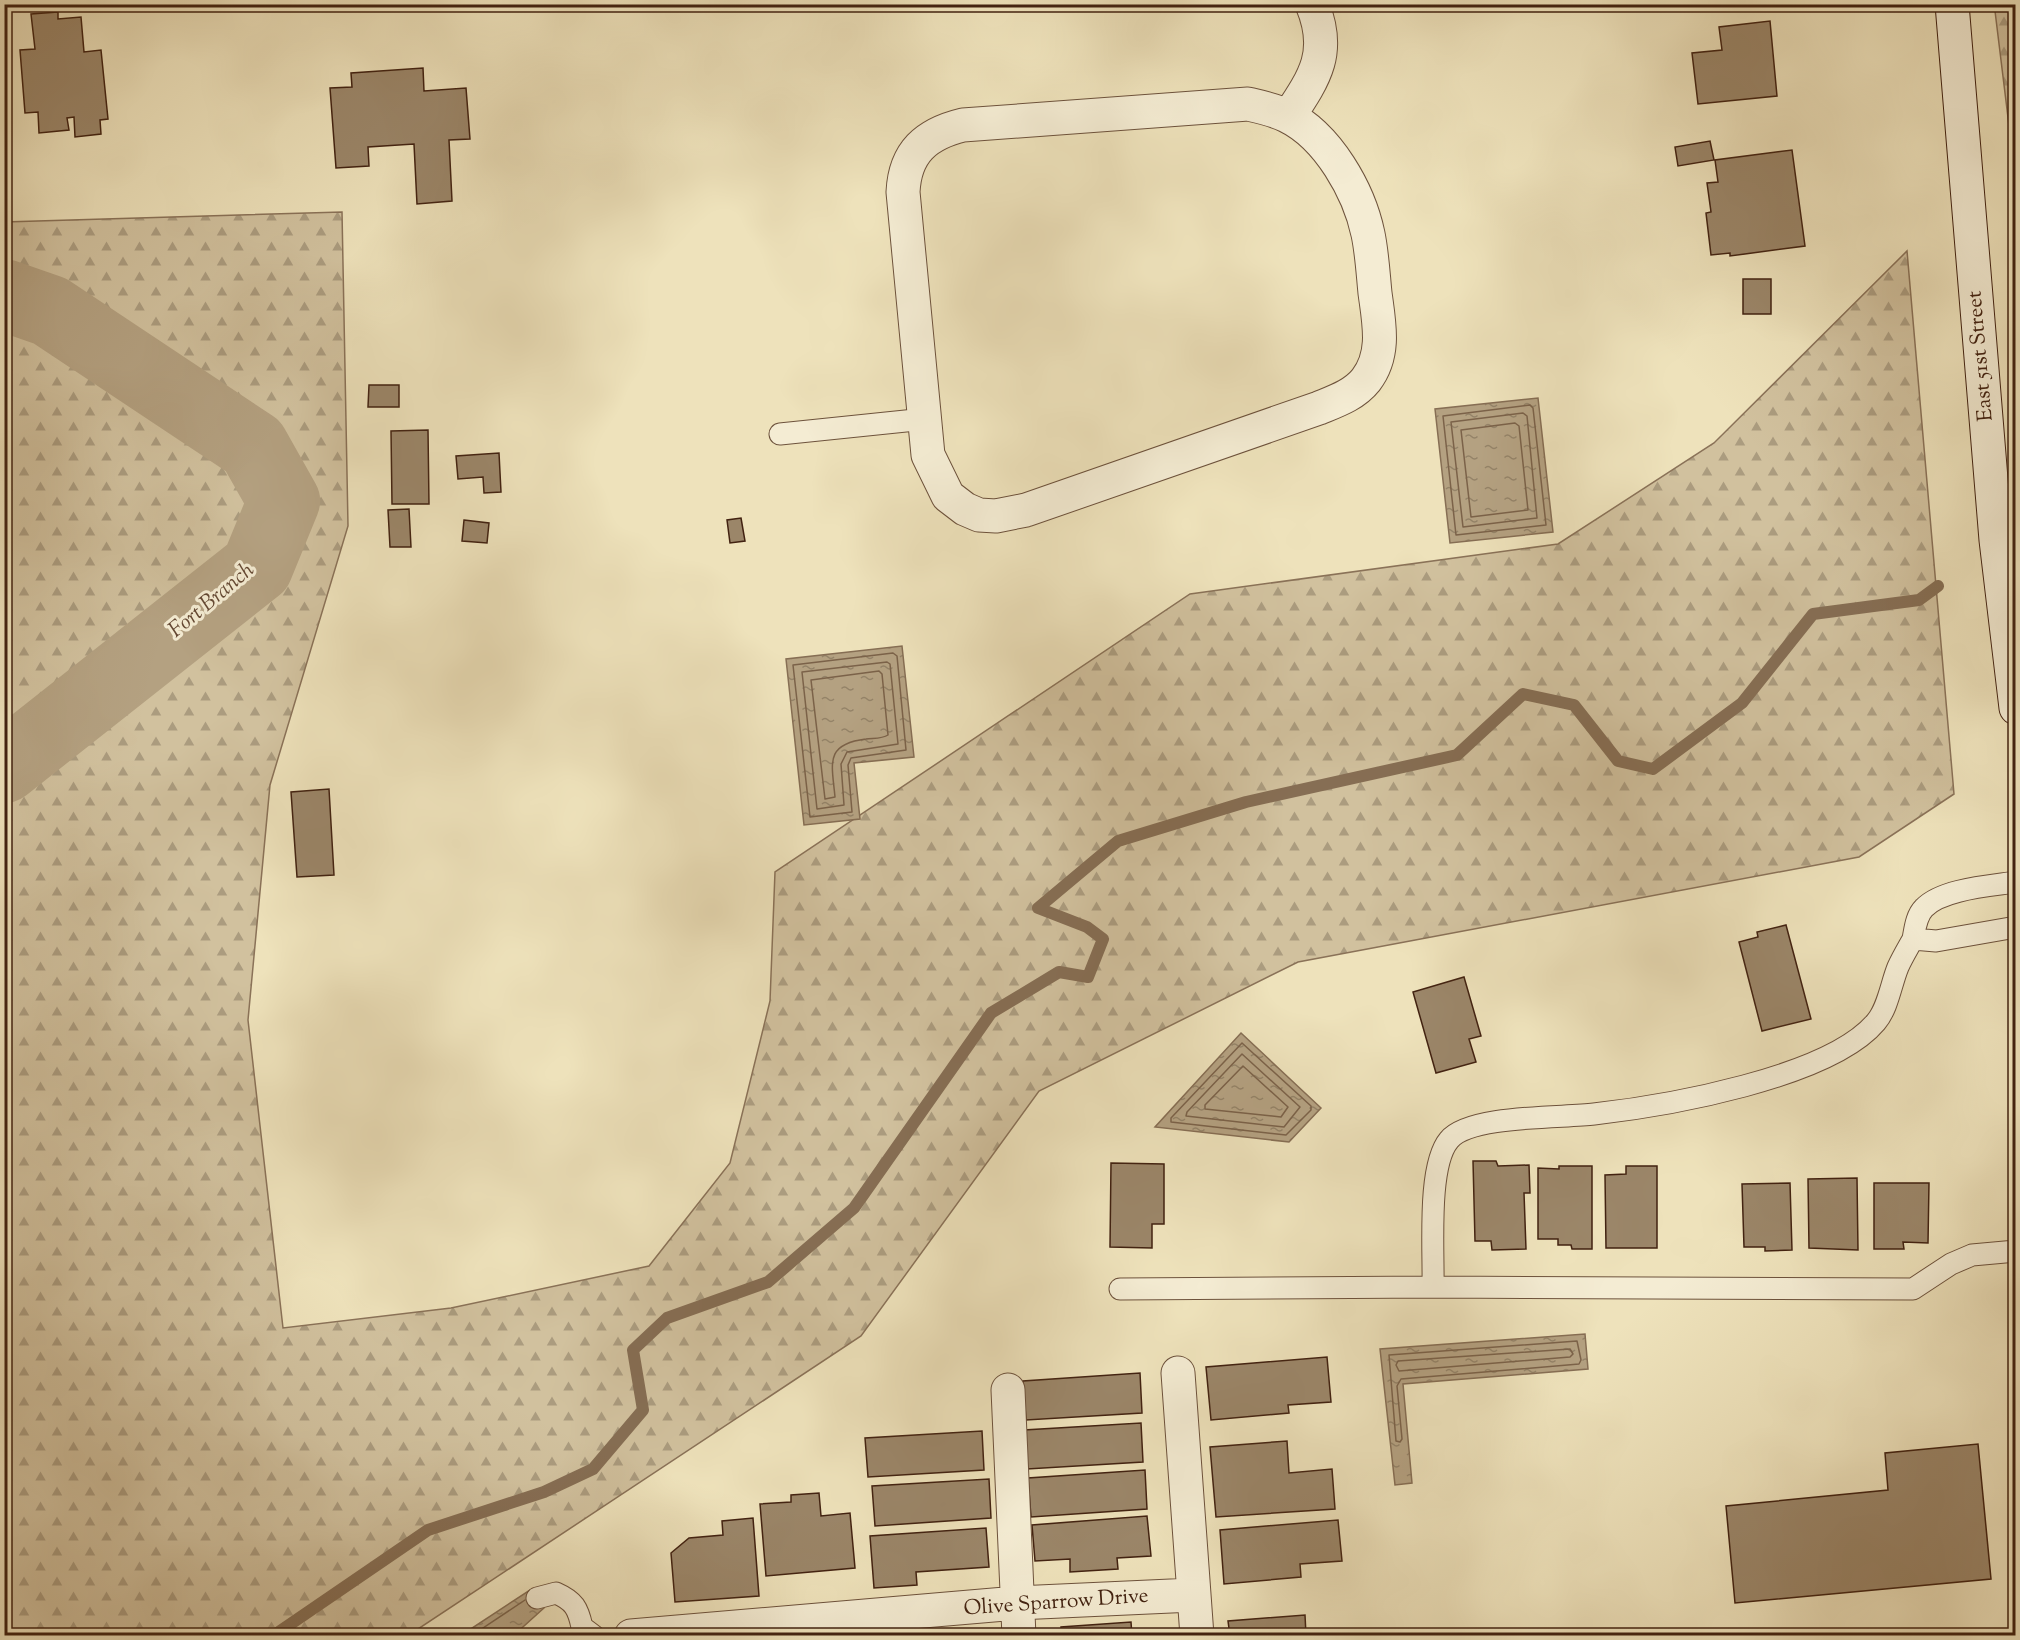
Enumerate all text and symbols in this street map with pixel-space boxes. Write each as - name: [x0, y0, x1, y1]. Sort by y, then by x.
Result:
- street label: East 51st Street: [1960, 290, 2002, 422]
- water label: Fort Branch: [162, 555, 262, 647]
- street label: Olive Sparrow Drive: [963, 1582, 1149, 1624]

